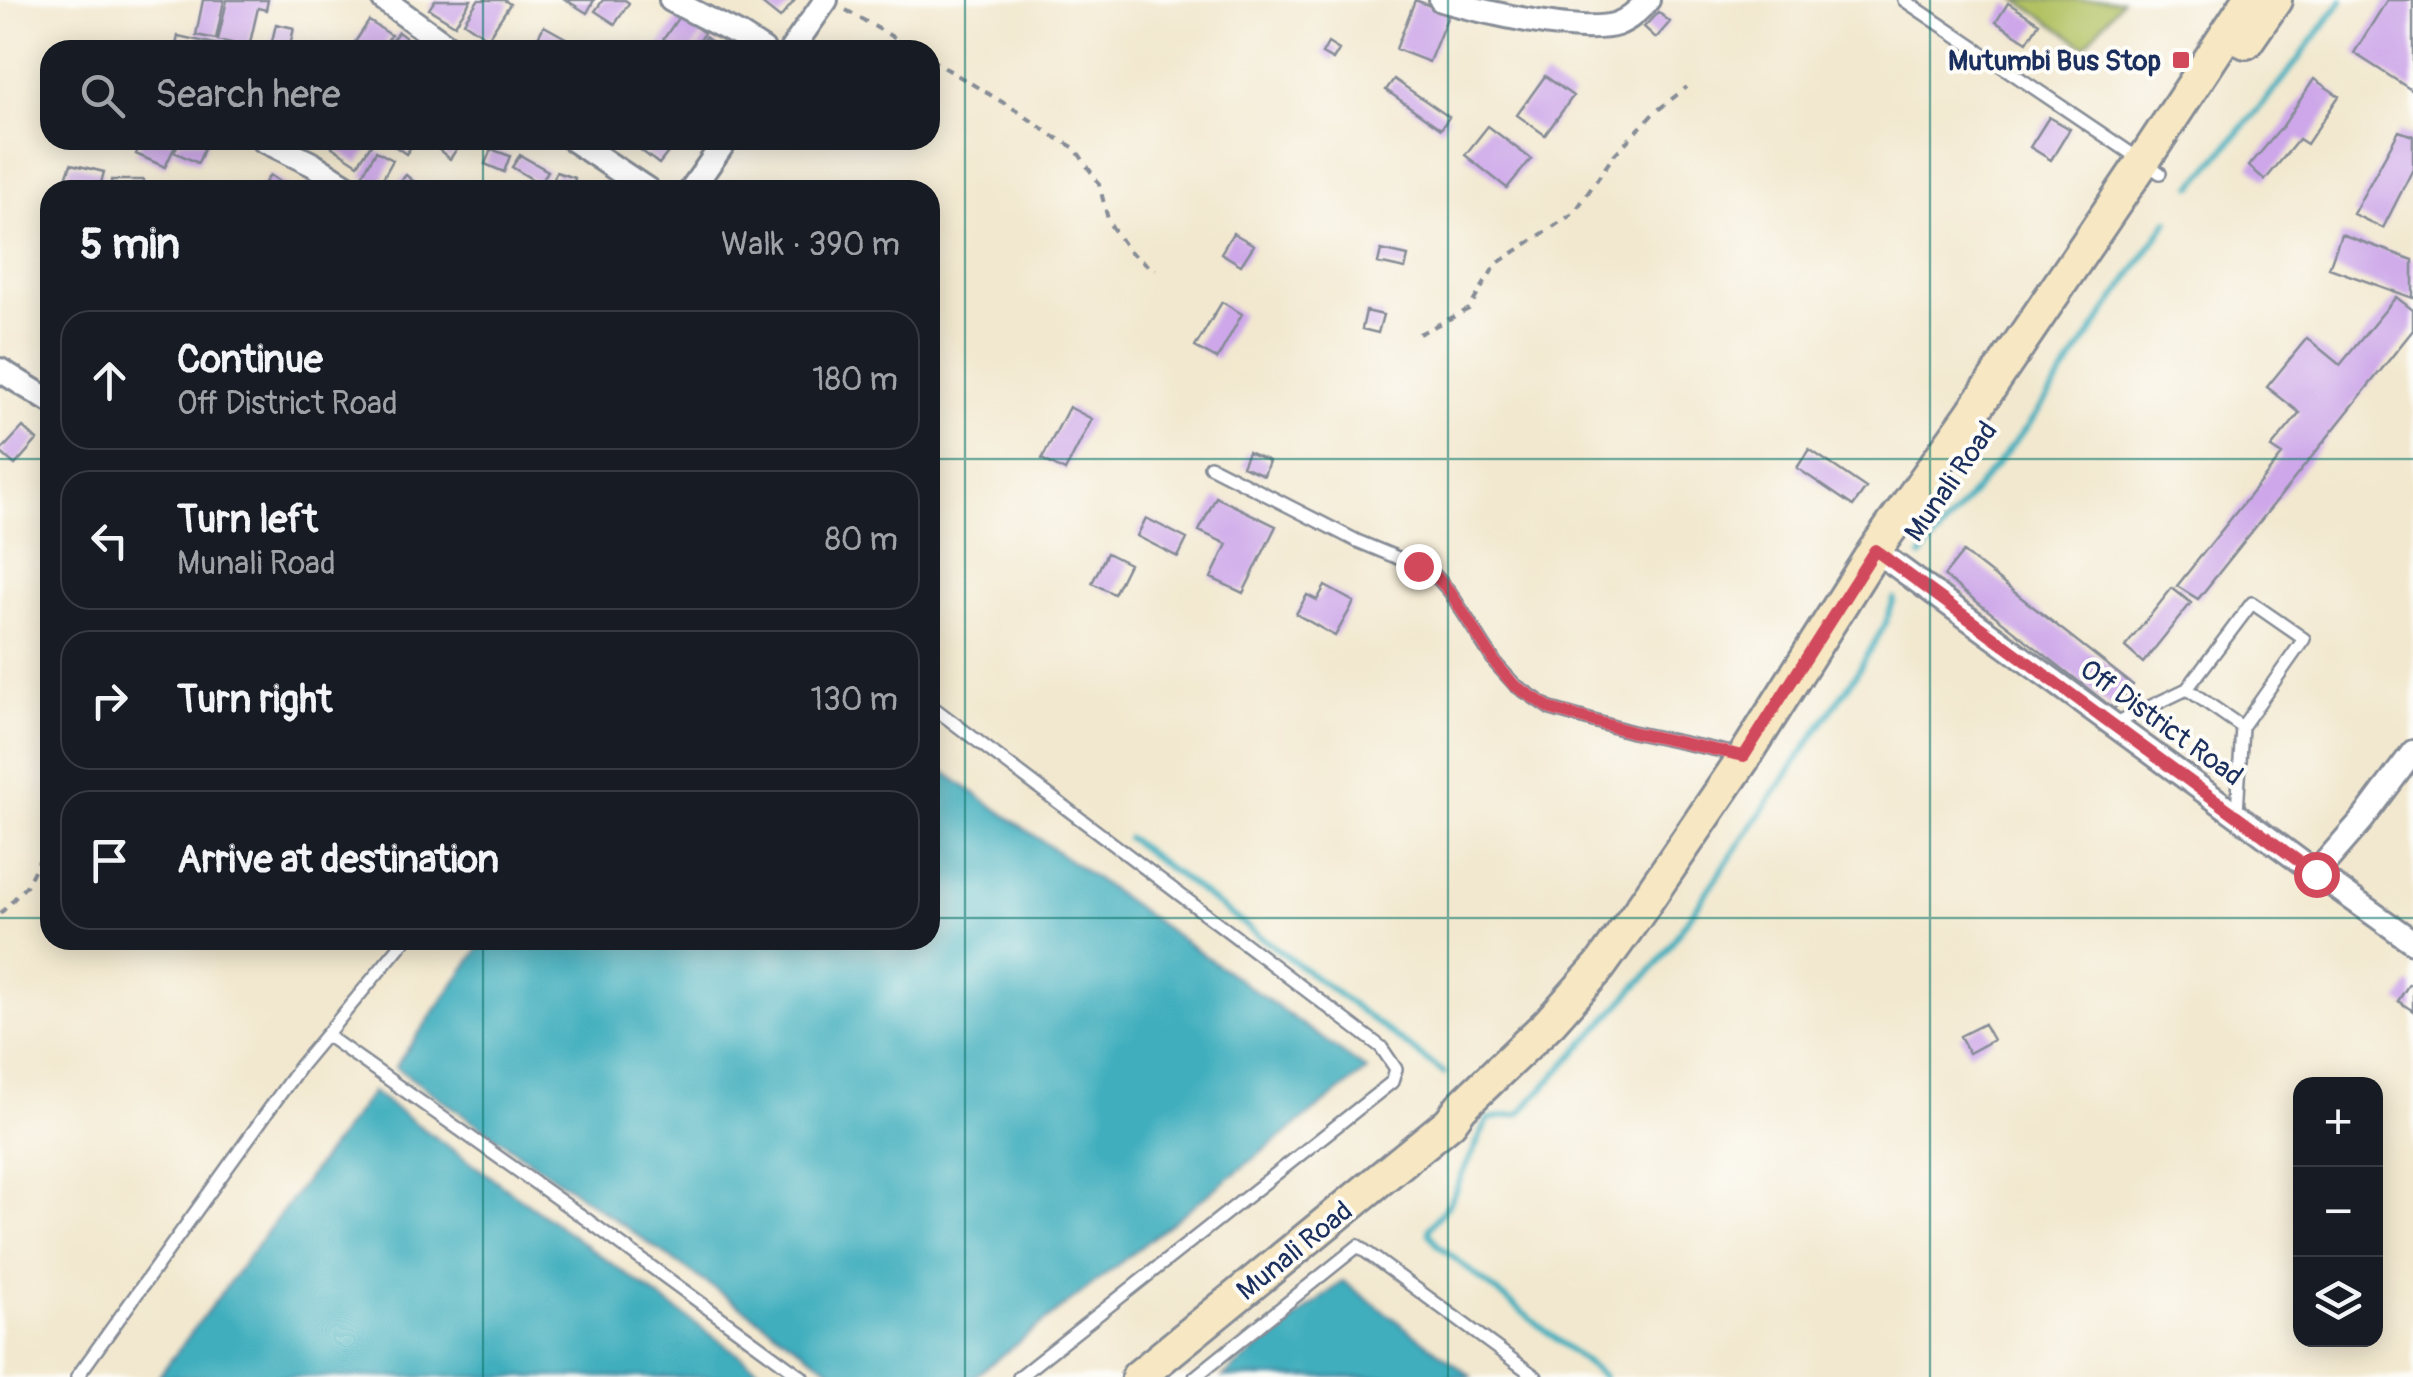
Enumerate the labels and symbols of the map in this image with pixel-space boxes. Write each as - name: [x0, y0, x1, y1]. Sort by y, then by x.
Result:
- place label: Mutumbi Bus Stop: [1948, 44, 2161, 79]
- marker: Mutumbi Bus Stop: [2170, 49, 2192, 71]
- street label: Munali Road: [1897, 415, 2005, 549]
- route end: [1396, 544, 1442, 590]
- street label: Off District Road: [2073, 652, 2249, 794]
- route start: [2294, 852, 2340, 898]
- street label: Munali Road: [1230, 1194, 1360, 1308]

